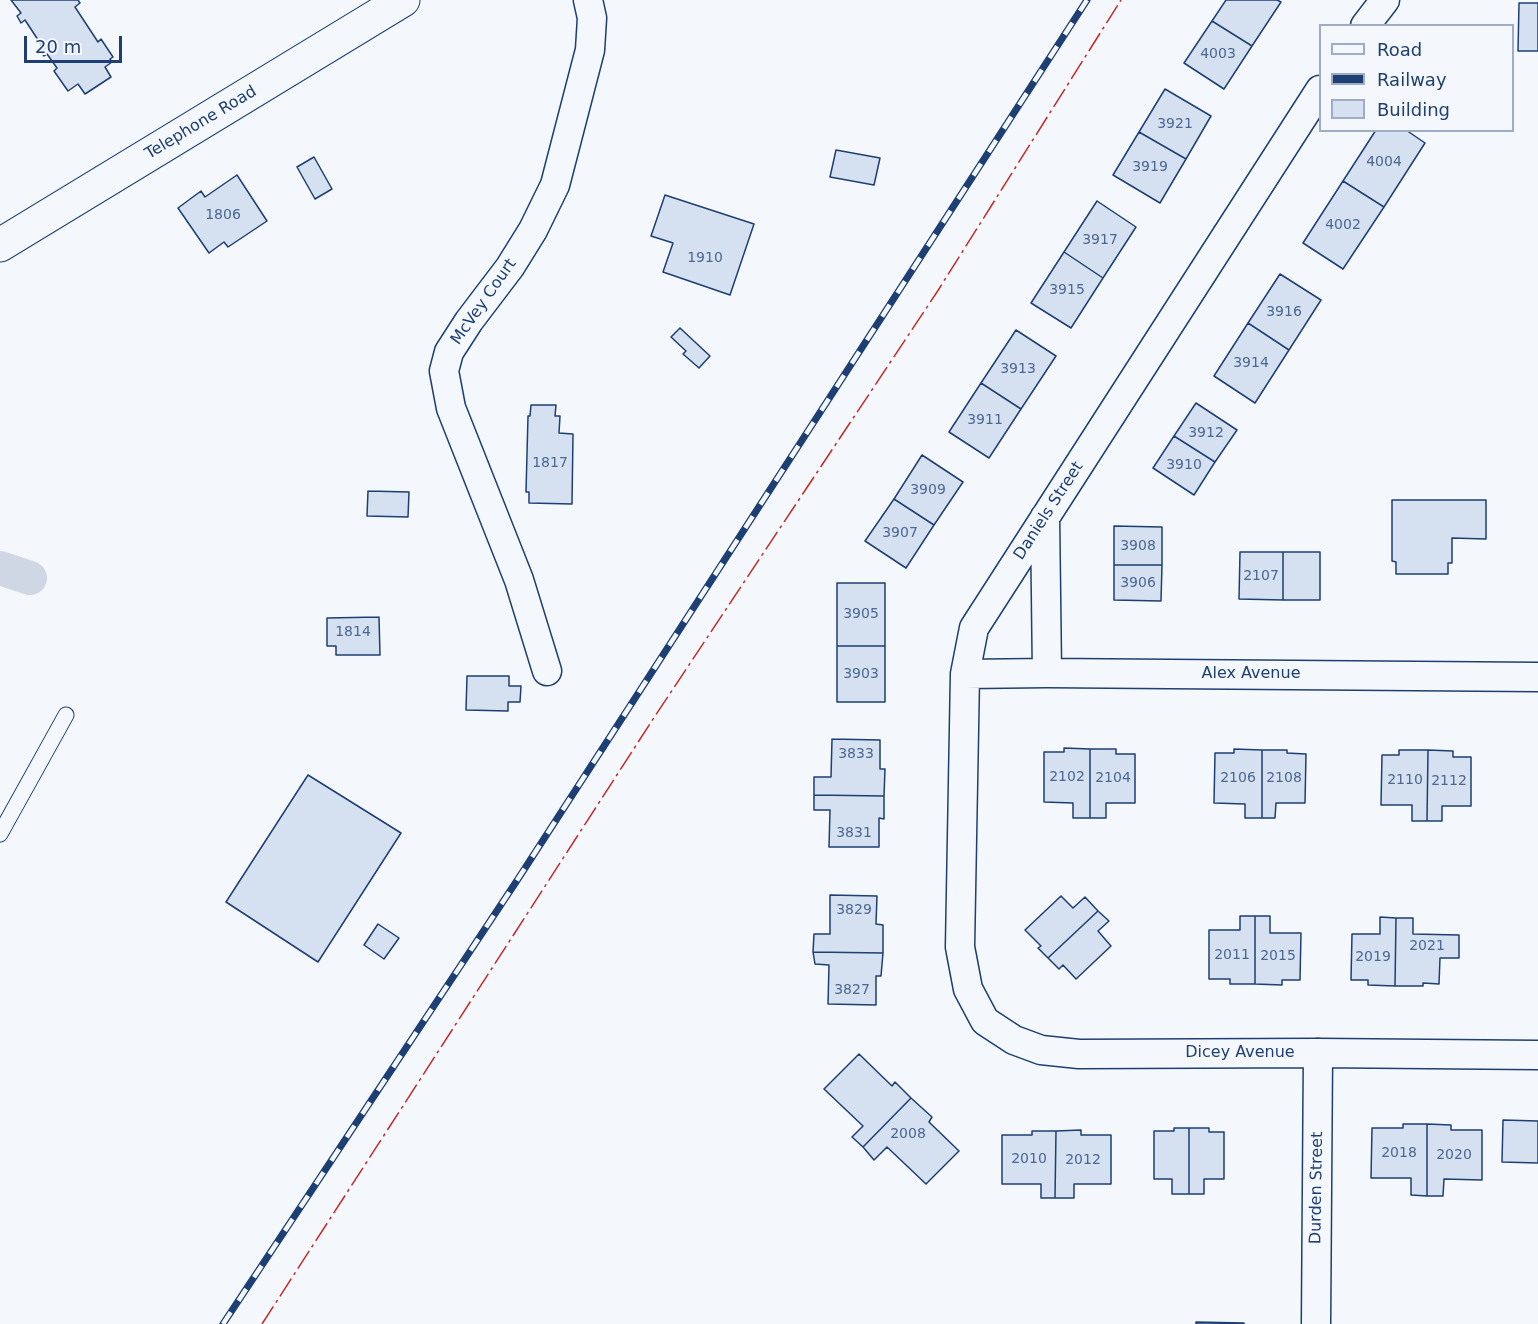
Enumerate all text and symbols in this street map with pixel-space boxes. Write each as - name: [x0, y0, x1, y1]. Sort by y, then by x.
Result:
- scale bar: [27, 24, 124, 62]
- legend: [1319, 24, 1514, 132]
- text: 20 m: [35, 36, 81, 57]
- text: Road: [1377, 39, 1422, 60]
- house number: 4003: [1200, 46, 1236, 62]
- text: Railway: [1377, 69, 1447, 90]
- street label: Telephone Road: [142, 82, 260, 164]
- text: Building: [1377, 99, 1450, 120]
- house number: 3921: [1157, 116, 1193, 132]
- house number: 4004: [1366, 154, 1402, 170]
- house number: 3919: [1132, 159, 1168, 175]
- house number: 1806: [205, 207, 241, 223]
- house number: 4002: [1325, 217, 1361, 233]
- house number: 3917: [1082, 232, 1118, 248]
- house number: 1910: [687, 250, 723, 266]
- street label: McVey Court: [447, 255, 521, 349]
- house number: 3915: [1049, 282, 1085, 298]
- house number: 3916: [1266, 304, 1302, 320]
- house number: 3914: [1233, 355, 1269, 371]
- house number: 3913: [1000, 361, 1036, 377]
- house number: 3911: [967, 412, 1003, 428]
- house number: 3912: [1188, 425, 1224, 441]
- house number: 1817: [532, 455, 568, 471]
- house number: 3910: [1166, 457, 1202, 473]
- street label: Daniels Street: [1010, 458, 1088, 564]
- house number: 3909: [910, 482, 946, 498]
- house number: 3907: [882, 525, 918, 541]
- house number: 3908: [1120, 538, 1156, 554]
- house number: 2107: [1243, 568, 1279, 584]
- house number: 3906: [1120, 575, 1156, 591]
- house number: 3905: [843, 606, 879, 622]
- house number: 1814: [335, 624, 371, 640]
- street label: Alex Avenue: [1202, 664, 1300, 684]
- house number: 3903: [843, 666, 879, 682]
- house number: 3833: [838, 746, 874, 762]
- house number: 2102: [1049, 769, 1085, 785]
- house number: 2104: [1095, 770, 1131, 786]
- house number: 2106: [1220, 770, 1256, 786]
- house number: 2108: [1266, 770, 1302, 786]
- house number: 2110: [1387, 772, 1423, 788]
- house number: 2112: [1431, 773, 1467, 789]
- house number: 3831: [836, 825, 872, 841]
- house number: 3829: [836, 902, 872, 918]
- house number: 2021: [1409, 938, 1445, 954]
- house number: 2011: [1214, 947, 1250, 963]
- house number: 2015: [1260, 948, 1296, 964]
- house number: 2019: [1355, 949, 1391, 965]
- house number: 3827: [834, 982, 870, 998]
- street label: Dicey Avenue: [1185, 1043, 1295, 1063]
- house number: 2008: [890, 1126, 926, 1142]
- street label: Durden Street: [1306, 1132, 1328, 1244]
- house number: 2018: [1381, 1145, 1417, 1161]
- house number: 2020: [1436, 1147, 1472, 1163]
- house number: 2010: [1011, 1151, 1047, 1167]
- house number: 2012: [1065, 1152, 1101, 1168]

